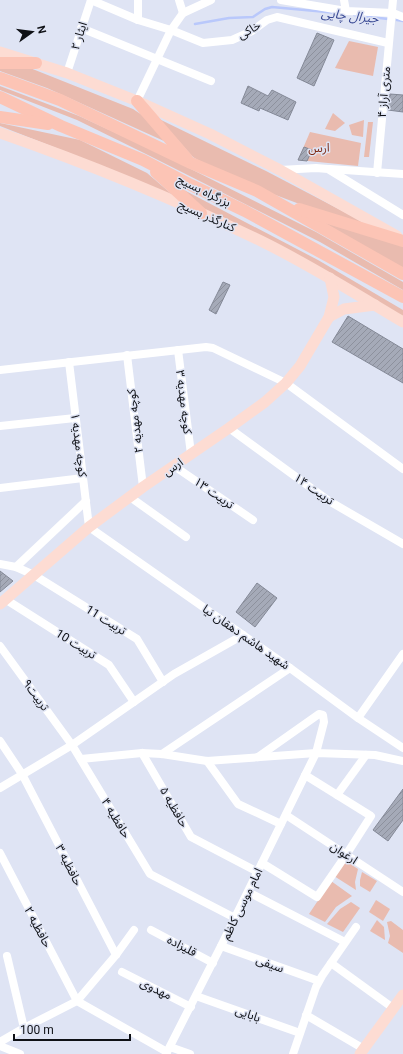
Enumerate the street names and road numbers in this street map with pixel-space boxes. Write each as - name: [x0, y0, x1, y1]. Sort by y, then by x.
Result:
- street label: خاکی: [235, 18, 263, 42]
- street label: ایثار ۲: [68, 20, 90, 52]
- street label: ۴ متری آراز: [375, 66, 393, 118]
- street label: بزرگراه بسیج: [174, 172, 233, 212]
- street label: کنارگذر بسیج: [176, 197, 239, 237]
- street label: کوچه مهدیه ۳: [172, 369, 195, 436]
- street label: کوچه مهدیه ۲: [124, 387, 147, 454]
- street label: کوچه مهدیه ۱: [67, 412, 90, 479]
- street label: ارس: [160, 455, 186, 479]
- street label: تربیت ۱۴: [291, 470, 337, 508]
- street label: تربیت ۱۳: [191, 474, 237, 512]
- street label: تربیت 11: [83, 602, 129, 638]
- street label: شهید هاشم دهقان نیا: [199, 602, 292, 674]
- street label: تربیت 10: [53, 626, 99, 662]
- street label: تربیت۹: [20, 676, 52, 714]
- street label: حافظیه ۵: [157, 784, 191, 830]
- street label: حافظیه ۴: [98, 795, 133, 841]
- street label: ارغوان: [328, 839, 360, 867]
- street label: حافظیه ۳: [53, 842, 85, 888]
- street label: امام موسی کاظم: [219, 866, 267, 943]
- street label: حافظیه ۲: [21, 904, 55, 950]
- street label: قلیزاده: [165, 932, 199, 960]
- street label: سیفی: [254, 953, 286, 976]
- street label: مهدوی: [138, 975, 174, 1003]
- street label: بابایی: [233, 1003, 263, 1025]

